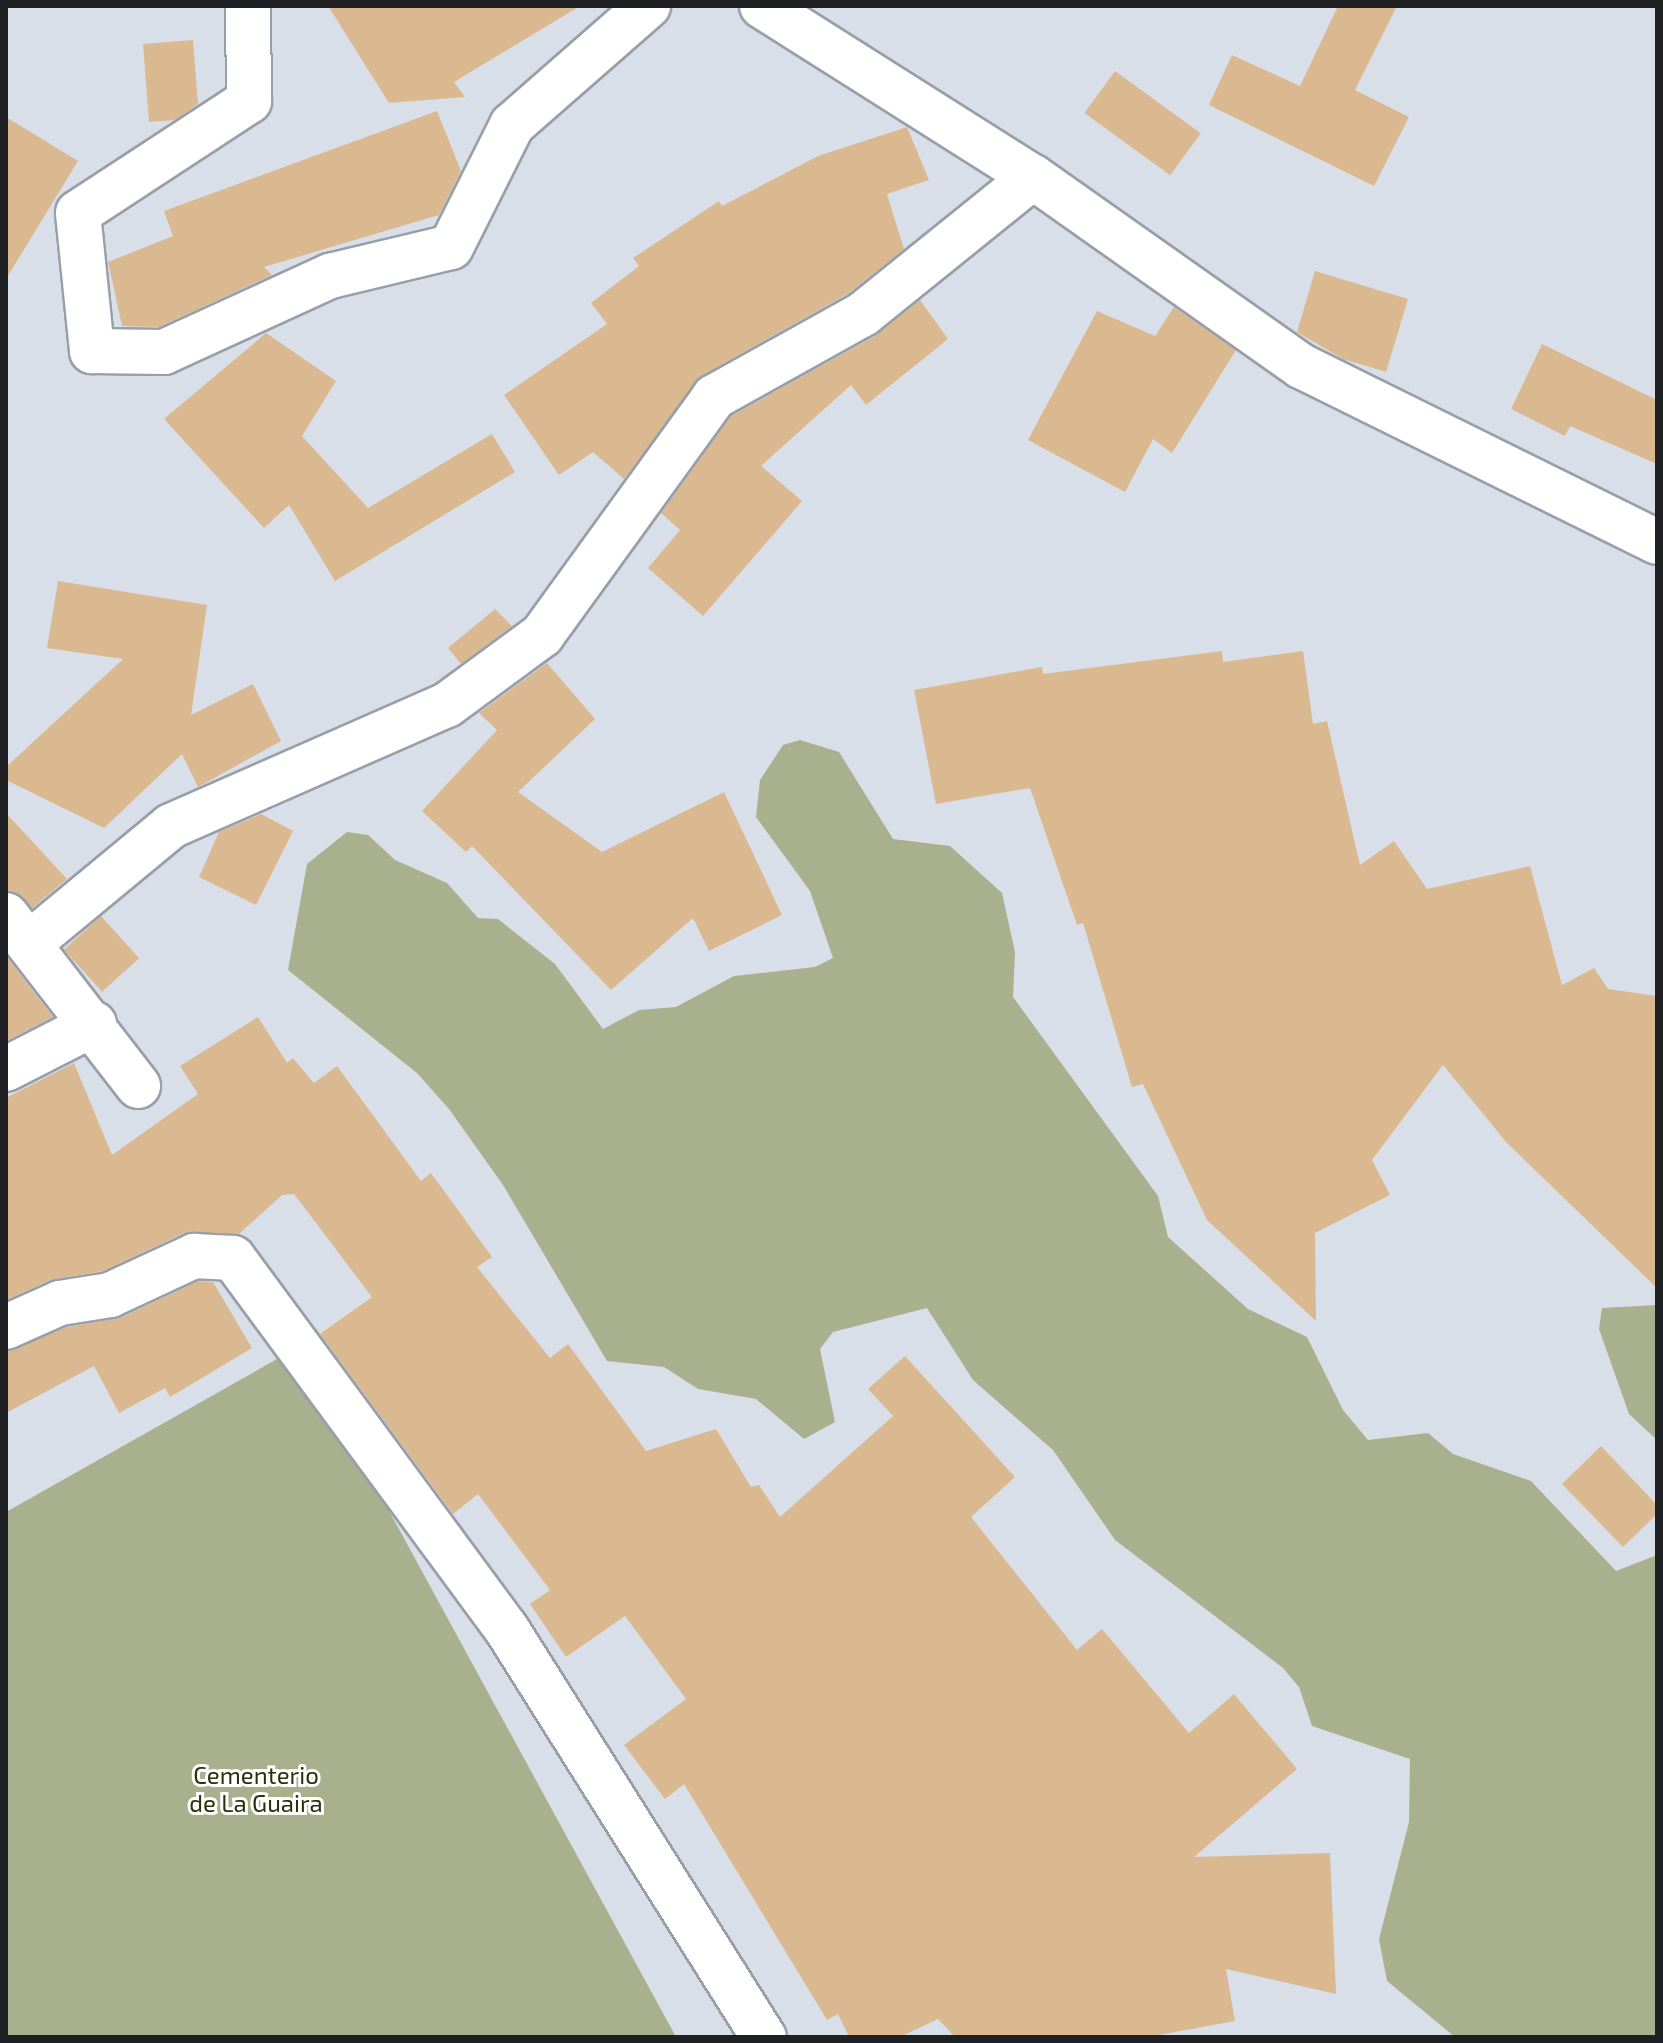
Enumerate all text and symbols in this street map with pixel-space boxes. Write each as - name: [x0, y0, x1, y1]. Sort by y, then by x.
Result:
- park label: Cementerio de La Guaira: [189, 1761, 323, 1817]

